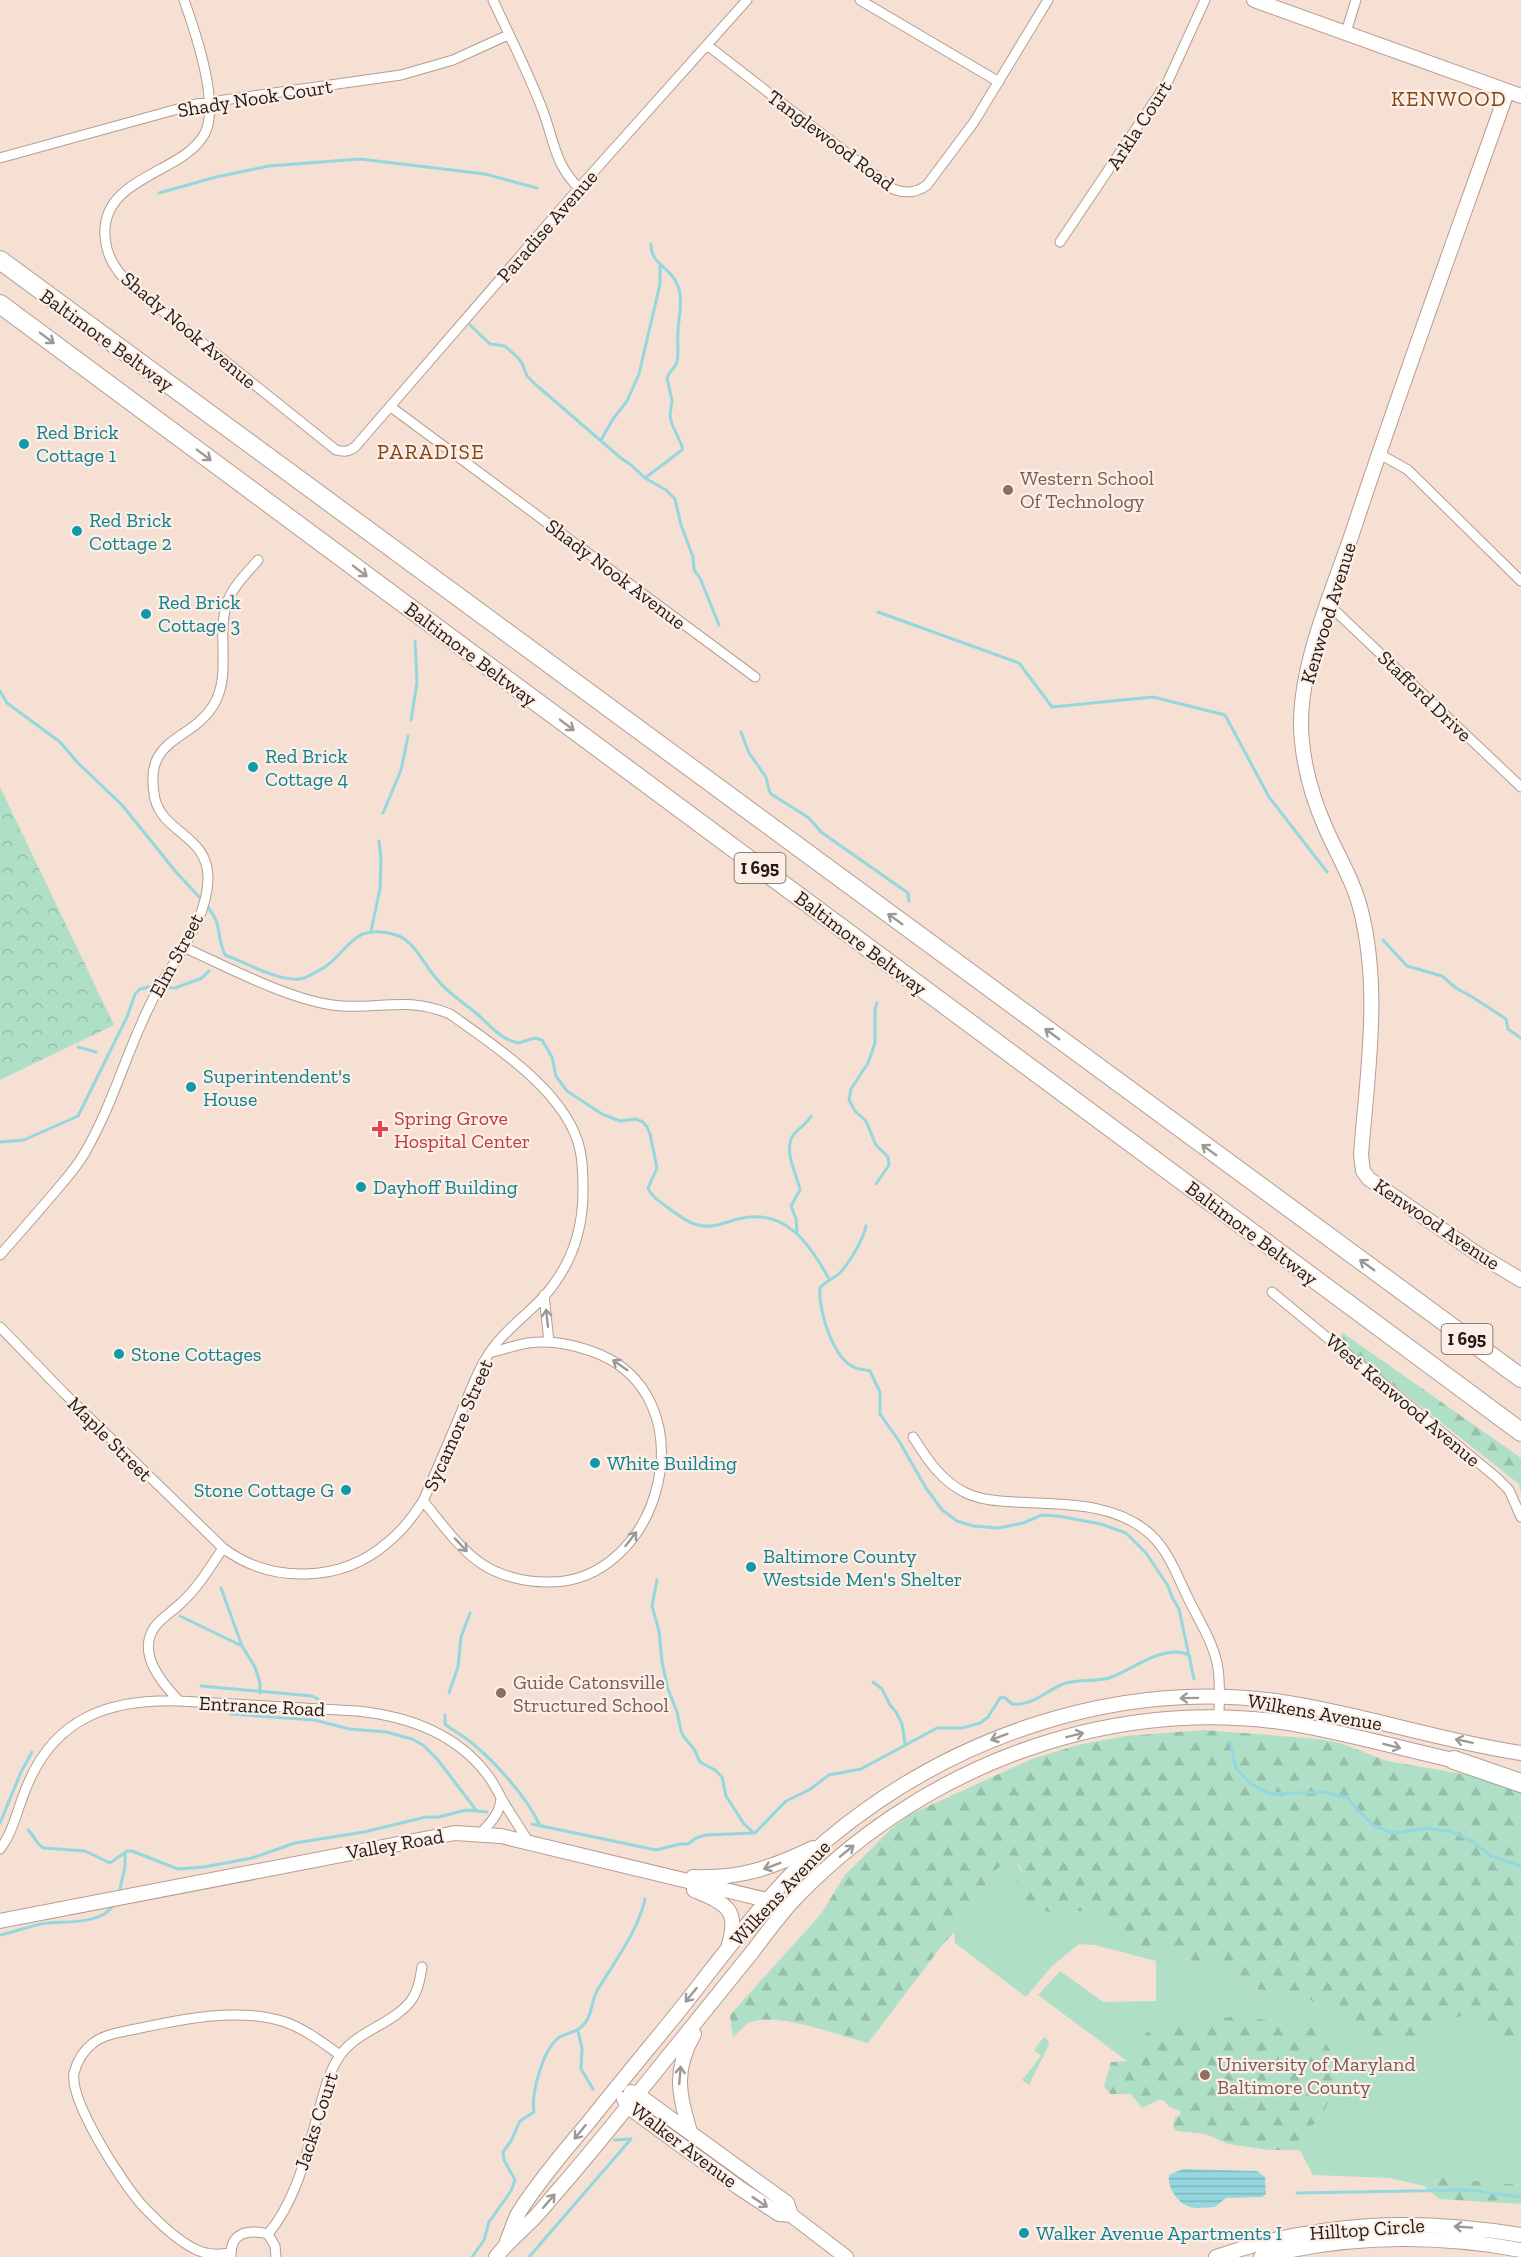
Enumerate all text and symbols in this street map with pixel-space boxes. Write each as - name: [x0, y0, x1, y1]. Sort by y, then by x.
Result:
- street label: Shady Nook Court: [176, 74, 335, 122]
- street label: Arkla Court: [1101, 75, 1177, 174]
- street label: Tanglewood Road: [763, 84, 899, 196]
- district label: KENWOOD: [1391, 86, 1507, 111]
- street label: Paradise Avenue: [492, 165, 602, 287]
- street label: Shady Nook Avenue: [117, 266, 261, 394]
- street label: Baltimore Beltway: [36, 284, 179, 397]
- one-way arrow: [39, 332, 55, 345]
- place label: Red Brick Cottage 1: [36, 420, 119, 467]
- marker: Red Brick Cottage 1: [17, 437, 31, 451]
- district label: PARADISE: [377, 439, 485, 464]
- one-way arrow: [195, 449, 211, 461]
- place label: Western School Of Technology: [1020, 466, 1154, 513]
- marker: Western School Of Technology: [1001, 483, 1015, 497]
- place label: Red Brick Cottage 2: [89, 508, 172, 555]
- street label: Shady Nook Avenue: [541, 514, 691, 634]
- marker: Red Brick Cottage 2: [70, 524, 84, 538]
- street label: Kenwood Avenue: [1295, 539, 1361, 687]
- one-way arrow: [352, 564, 368, 577]
- place label: Red Brick Cottage 3: [158, 590, 241, 637]
- street label: Baltimore Beltway: [400, 597, 542, 712]
- marker: Red Brick Cottage 3: [139, 607, 153, 621]
- street label: Stafford Drive: [1373, 645, 1477, 747]
- one-way arrow: [559, 719, 575, 731]
- place label: Red Brick Cottage 4: [265, 744, 349, 791]
- marker: Red Brick Cottage 4: [246, 760, 260, 774]
- road number: I 695: [734, 853, 786, 883]
- street label: Baltimore Beltway: [790, 886, 932, 1001]
- street label: Elm Street: [144, 908, 208, 1001]
- one-way arrow: [888, 912, 904, 925]
- one-way arrow: [1045, 1028, 1061, 1040]
- place label: Superintendent's House: [203, 1064, 351, 1111]
- marker: Superintendent's House: [184, 1080, 198, 1094]
- place label: Spring Grove Hospital Center: [394, 1106, 530, 1153]
- marker: Spring Grove Hospital Center: [371, 1120, 389, 1138]
- one-way arrow: [1202, 1143, 1218, 1156]
- street label: Kenwood Avenue: [1369, 1173, 1505, 1275]
- place label: Dayhoff Building: [373, 1175, 518, 1199]
- street label: Baltimore Beltway: [1181, 1176, 1323, 1291]
- marker: Dayhoff Building: [354, 1180, 368, 1194]
- one-way arrow: [1359, 1259, 1375, 1271]
- one-way arrow: [541, 1309, 552, 1329]
- road number: I 695: [1442, 1324, 1492, 1354]
- street label: West Kenwood Avenue: [1321, 1328, 1485, 1472]
- place label: Stone Cottages: [131, 1342, 262, 1366]
- marker: Stone Cottages: [112, 1347, 126, 1361]
- street label: Sycamore Street: [418, 1355, 498, 1495]
- one-way arrow: [612, 1359, 628, 1371]
- street label: Maple Street: [63, 1392, 158, 1487]
- place label: White Building: [607, 1451, 737, 1475]
- marker: White Building: [588, 1456, 602, 1470]
- place label: Stone Cottage G: [194, 1478, 334, 1502]
- marker: Stone Cottage G: [339, 1483, 353, 1497]
- one-way arrow: [624, 1532, 637, 1548]
- one-way arrow: [454, 1538, 468, 1553]
- place label: Baltimore County Westside Men's Shelter: [763, 1544, 962, 1591]
- marker: Baltimore County Westside Men's Shelter: [744, 1560, 758, 1574]
- place label: Guide Catonsville Structured School: [513, 1670, 669, 1717]
- marker: Guide Catonsville Structured School: [494, 1686, 508, 1700]
- street label: Wilkens Avenue: [1246, 1688, 1384, 1736]
- street label: Entrance Road: [198, 1691, 326, 1721]
- one-way arrow: [1180, 1692, 1200, 1704]
- one-way arrow: [1065, 1728, 1084, 1740]
- one-way arrow: [990, 1733, 1009, 1744]
- one-way arrow: [1454, 1735, 1473, 1747]
- one-way arrow: [1382, 1740, 1401, 1752]
- street label: Valley Road: [344, 1824, 446, 1865]
- street label: Wilkens Avenue: [725, 1835, 835, 1951]
- one-way arrow: [839, 1844, 854, 1858]
- one-way arrow: [763, 1862, 782, 1873]
- one-way arrow: [685, 1987, 698, 2003]
- place label: University of Maryland Baltimore County: [1217, 2052, 1415, 2099]
- one-way arrow: [675, 2066, 686, 2086]
- marker: University of Maryland Baltimore County: [1198, 2068, 1212, 2082]
- street label: Jacks Court: [289, 2069, 343, 2173]
- street label: Walker Avenue: [626, 2097, 742, 2193]
- one-way arrow: [573, 2124, 586, 2140]
- one-way arrow: [542, 2194, 556, 2209]
- one-way arrow: [752, 2196, 768, 2208]
- street label: Hilltop Circle: [1309, 2213, 1425, 2245]
- place label: Walker Avenue Apartments I: [1036, 2221, 1282, 2245]
- one-way arrow: [1454, 2221, 1474, 2232]
- marker: Walker Avenue Apartments I: [1017, 2226, 1031, 2240]

